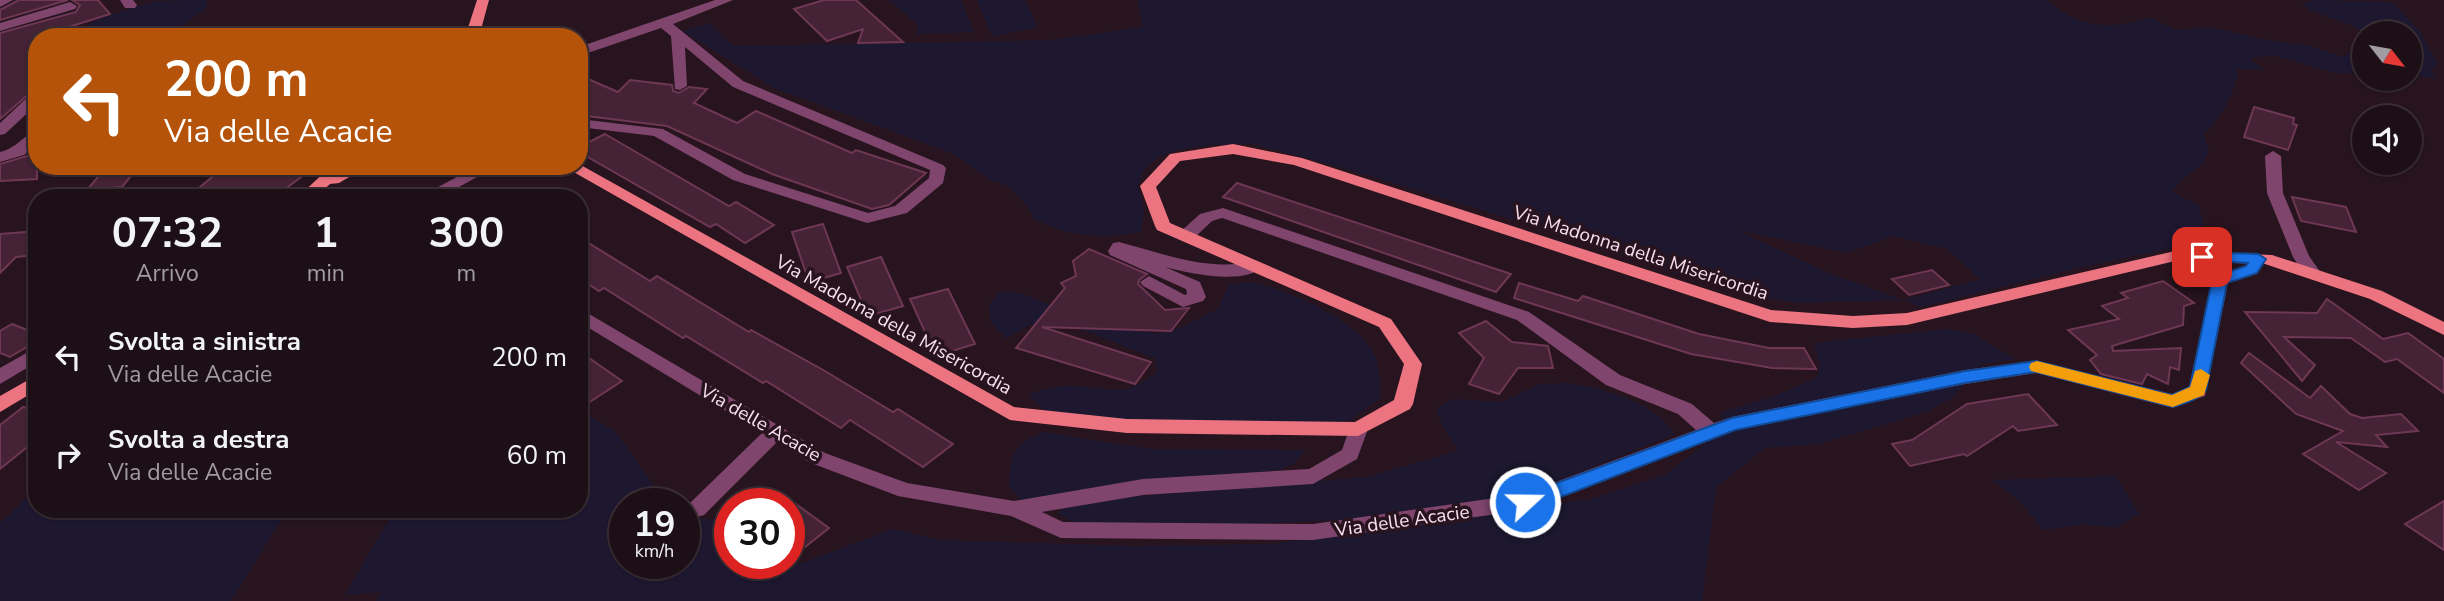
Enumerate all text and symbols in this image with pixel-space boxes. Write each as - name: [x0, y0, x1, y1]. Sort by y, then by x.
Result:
- north arrow: [2352, 21, 2422, 91]
- map controls: [2352, 21, 2422, 175]
- text: 200 m: [164, 46, 308, 113]
- icon: left: [49, 56, 140, 147]
- button: sound: [2352, 105, 2422, 175]
- text: Via delle Acacie: [164, 110, 392, 153]
- street label: Via Madonna della Misericordia: [1509, 199, 1772, 307]
- text: 07:32: [112, 205, 223, 262]
- text: 1: [313, 205, 338, 262]
- text: 300: [429, 205, 504, 262]
- pin: [2172, 227, 2232, 287]
- icon: arrive: [2183, 238, 2221, 276]
- street label: Via Madonna della Misericordia: [770, 248, 1017, 401]
- text: Arrivo: [136, 258, 199, 289]
- text: min: [307, 258, 345, 289]
- text: m: [457, 258, 476, 289]
- text: Svolta a sinistra: [108, 324, 301, 359]
- icon: left: [49, 338, 87, 376]
- text: 200 m: [491, 340, 567, 375]
- text: Via delle Acacie: [108, 359, 272, 390]
- street label: Via delle Acacie: [694, 377, 826, 468]
- text: Svolta a destra: [108, 422, 290, 457]
- icon: right: [49, 436, 87, 474]
- text: 60 m: [507, 438, 567, 473]
- text: Via delle Acacie: [108, 457, 272, 488]
- position arrow: [1488, 465, 1562, 539]
- speed limit sign: 30: [714, 488, 805, 579]
- street label: Via delle Acacie: [1332, 499, 1471, 543]
- text: 19: [633, 501, 676, 548]
- text: km/h: [635, 539, 674, 563]

